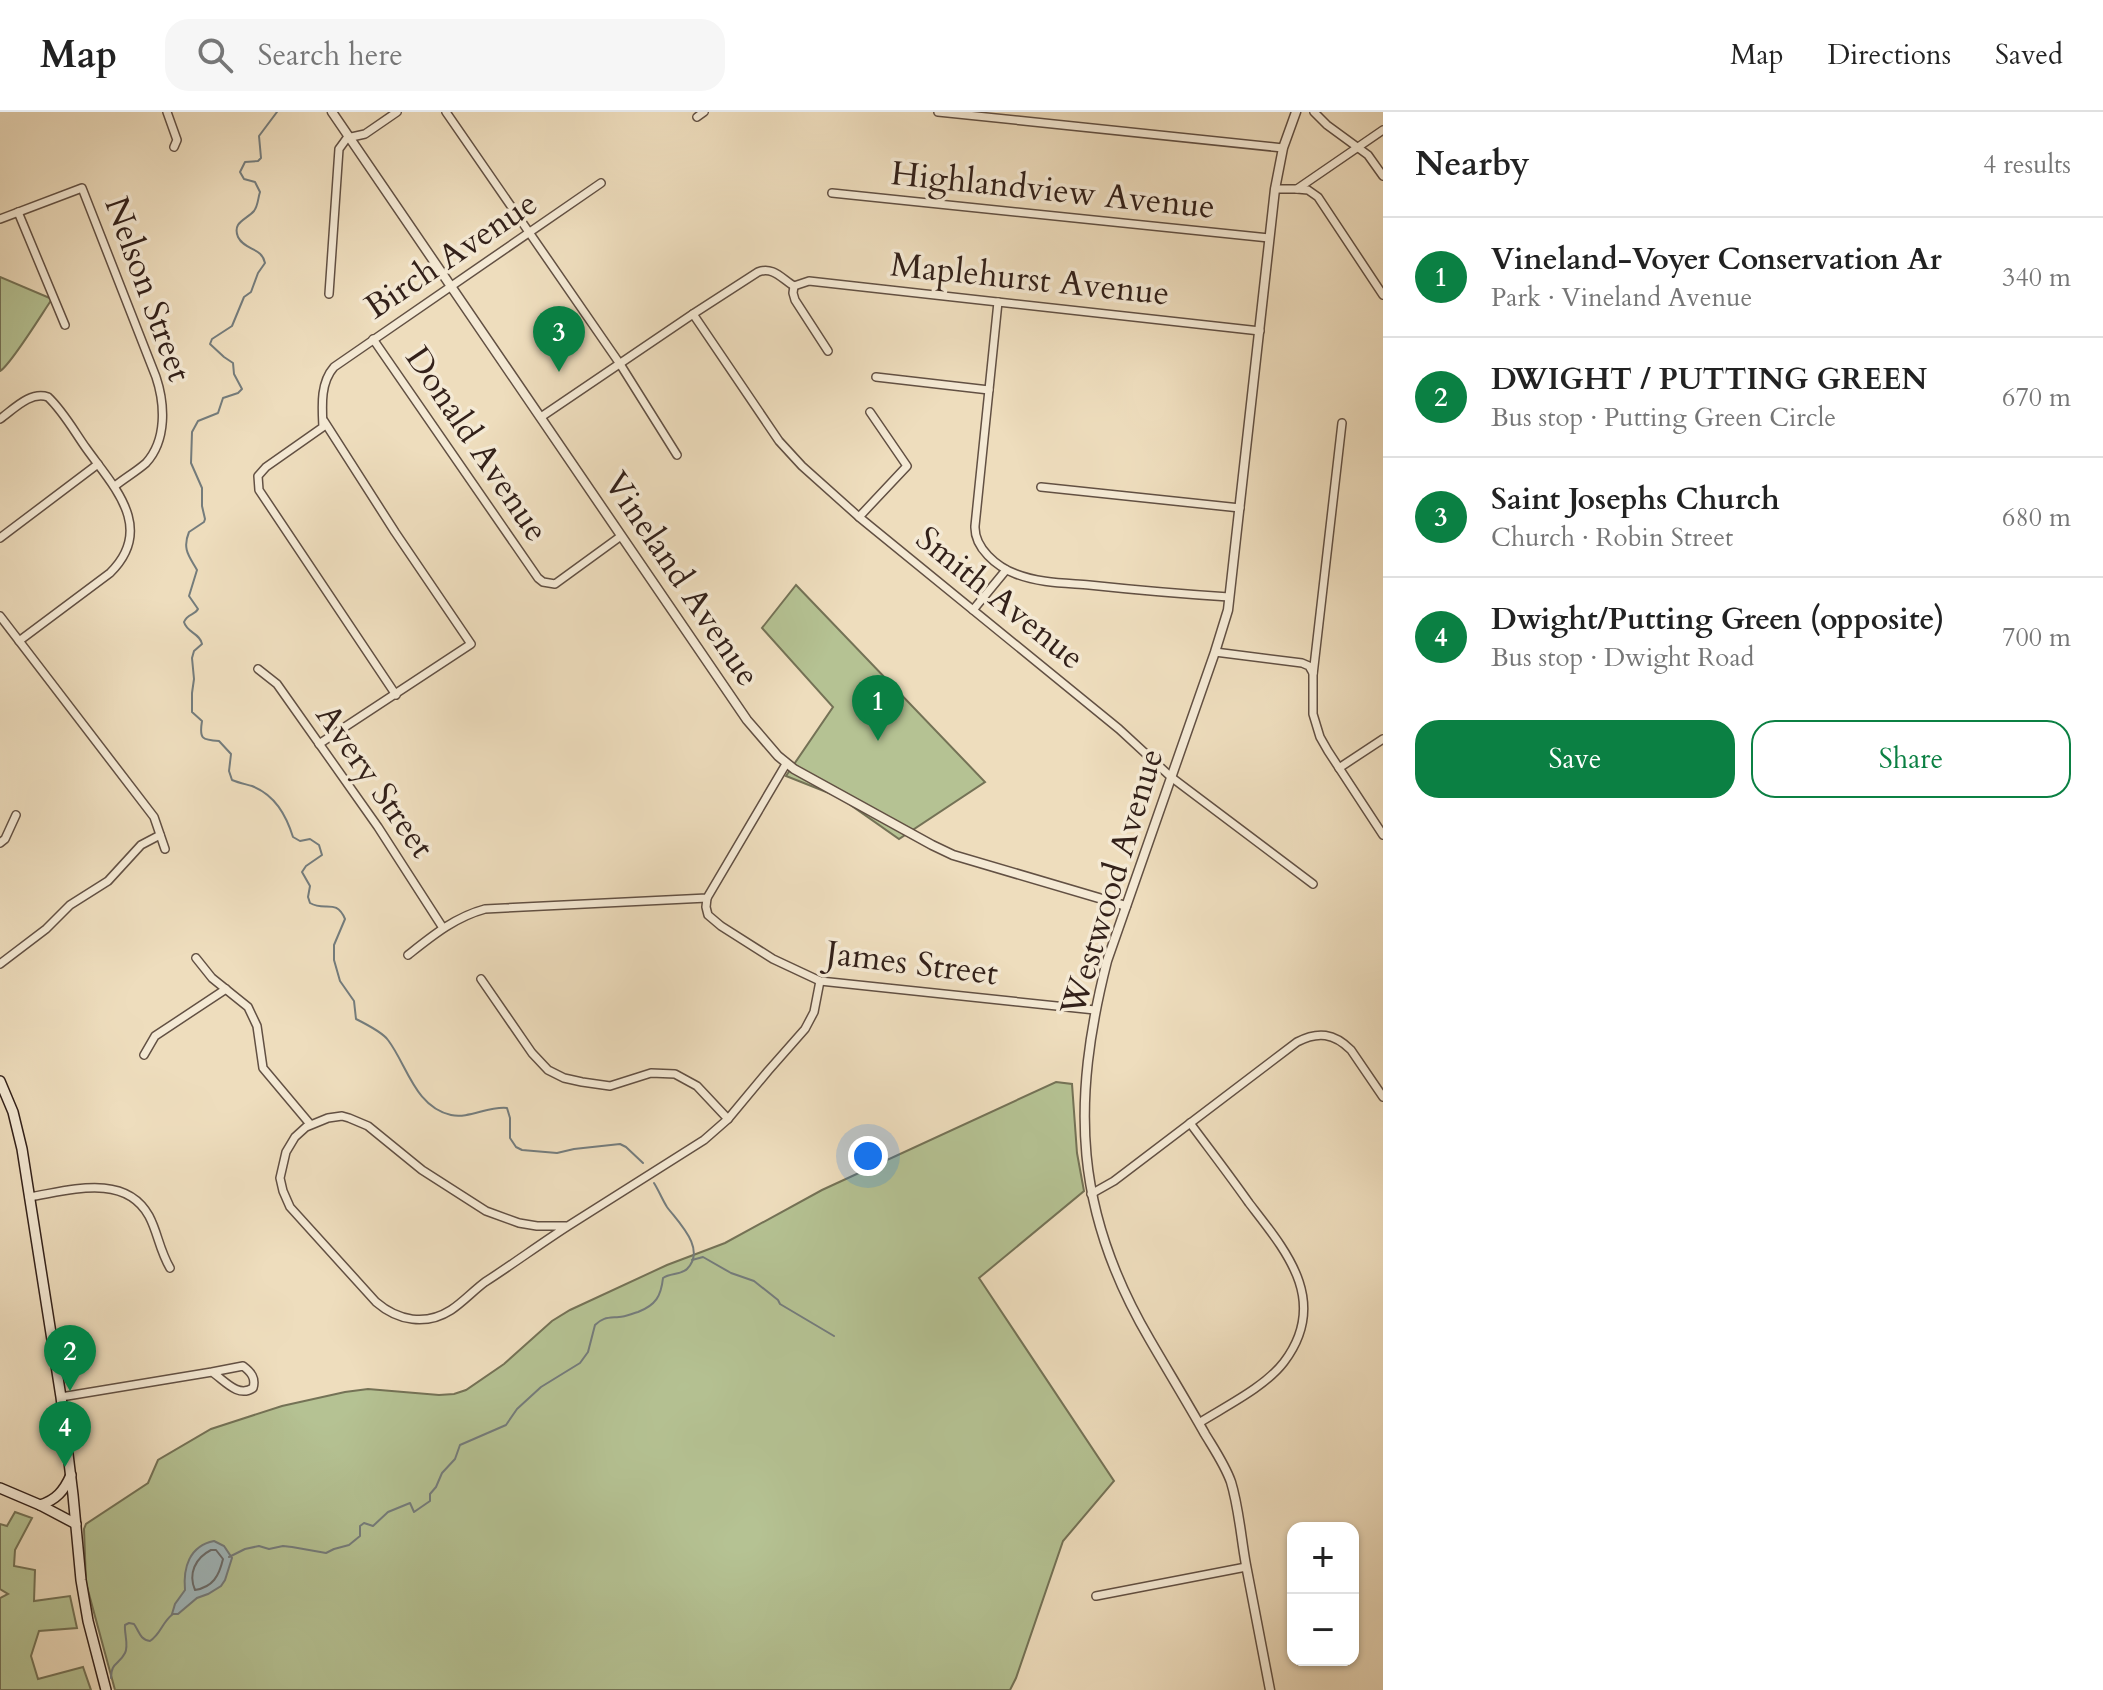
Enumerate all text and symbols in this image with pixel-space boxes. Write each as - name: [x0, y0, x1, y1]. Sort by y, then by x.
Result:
- search box: [165, 19, 725, 91]
- text: Map: [40, 29, 117, 81]
- icon: search: [193, 33, 237, 77]
- text: Search here: [257, 35, 403, 76]
- text: Map: [1730, 36, 1784, 74]
- text: Directions: [1828, 36, 1951, 74]
- text: Saved: [1995, 36, 2063, 74]
- text: Nearby: [1415, 141, 1530, 187]
- text: 4 results: [1983, 147, 2071, 182]
- street label: Highlandview Avenue: [889, 150, 1217, 230]
- street label: Birch Avenue: [356, 180, 546, 330]
- street label: Nelson Street: [93, 190, 203, 388]
- text: Vineland-Voyer Conservation Ar: [1491, 239, 1942, 280]
- street label: Maplehurst Avenue: [888, 241, 1172, 317]
- text: 1: [1434, 260, 1448, 295]
- text: 340 m: [2002, 260, 2071, 295]
- text: Park · Vineland Avenue: [1491, 280, 1752, 315]
- pin: 3: [533, 306, 585, 372]
- street label: Donald Avenue: [395, 337, 559, 551]
- text: DWIGHT / PUTTING GREEN: [1491, 359, 1927, 400]
- text: 2: [1434, 380, 1448, 415]
- text: 670 m: [2002, 380, 2071, 415]
- text: Bus stop · Putting Green Circle: [1491, 400, 1836, 435]
- street label: Vineland Avenue: [593, 463, 771, 695]
- text: Saint Josephs Church: [1491, 479, 1780, 520]
- text: 3: [1434, 500, 1448, 535]
- text: 680 m: [2002, 500, 2071, 535]
- street label: Smith Avenue: [906, 516, 1094, 680]
- text: Church · Robin Street: [1491, 520, 1733, 555]
- text: Dwight/Putting Green (opposite): [1491, 599, 1945, 640]
- text: 4: [1434, 620, 1448, 655]
- text: 700 m: [2002, 620, 2071, 655]
- text: Bus stop · Dwight Road: [1491, 640, 1754, 675]
- pin: 1: [852, 675, 904, 741]
- street label: Avery Street: [305, 695, 445, 867]
- button: Save: [1415, 720, 1735, 798]
- button: Share: [1751, 720, 2071, 798]
- street label: Westwood Avenue: [1049, 743, 1174, 1022]
- street label: James Street: [819, 929, 1001, 996]
- your location: [848, 1136, 888, 1176]
- pin: 2: [44, 1325, 96, 1391]
- pin: 4: [39, 1401, 91, 1467]
- map controls: [1287, 1522, 1359, 1666]
- button: +: [1287, 1522, 1359, 1594]
- button: −: [1287, 1594, 1359, 1666]

